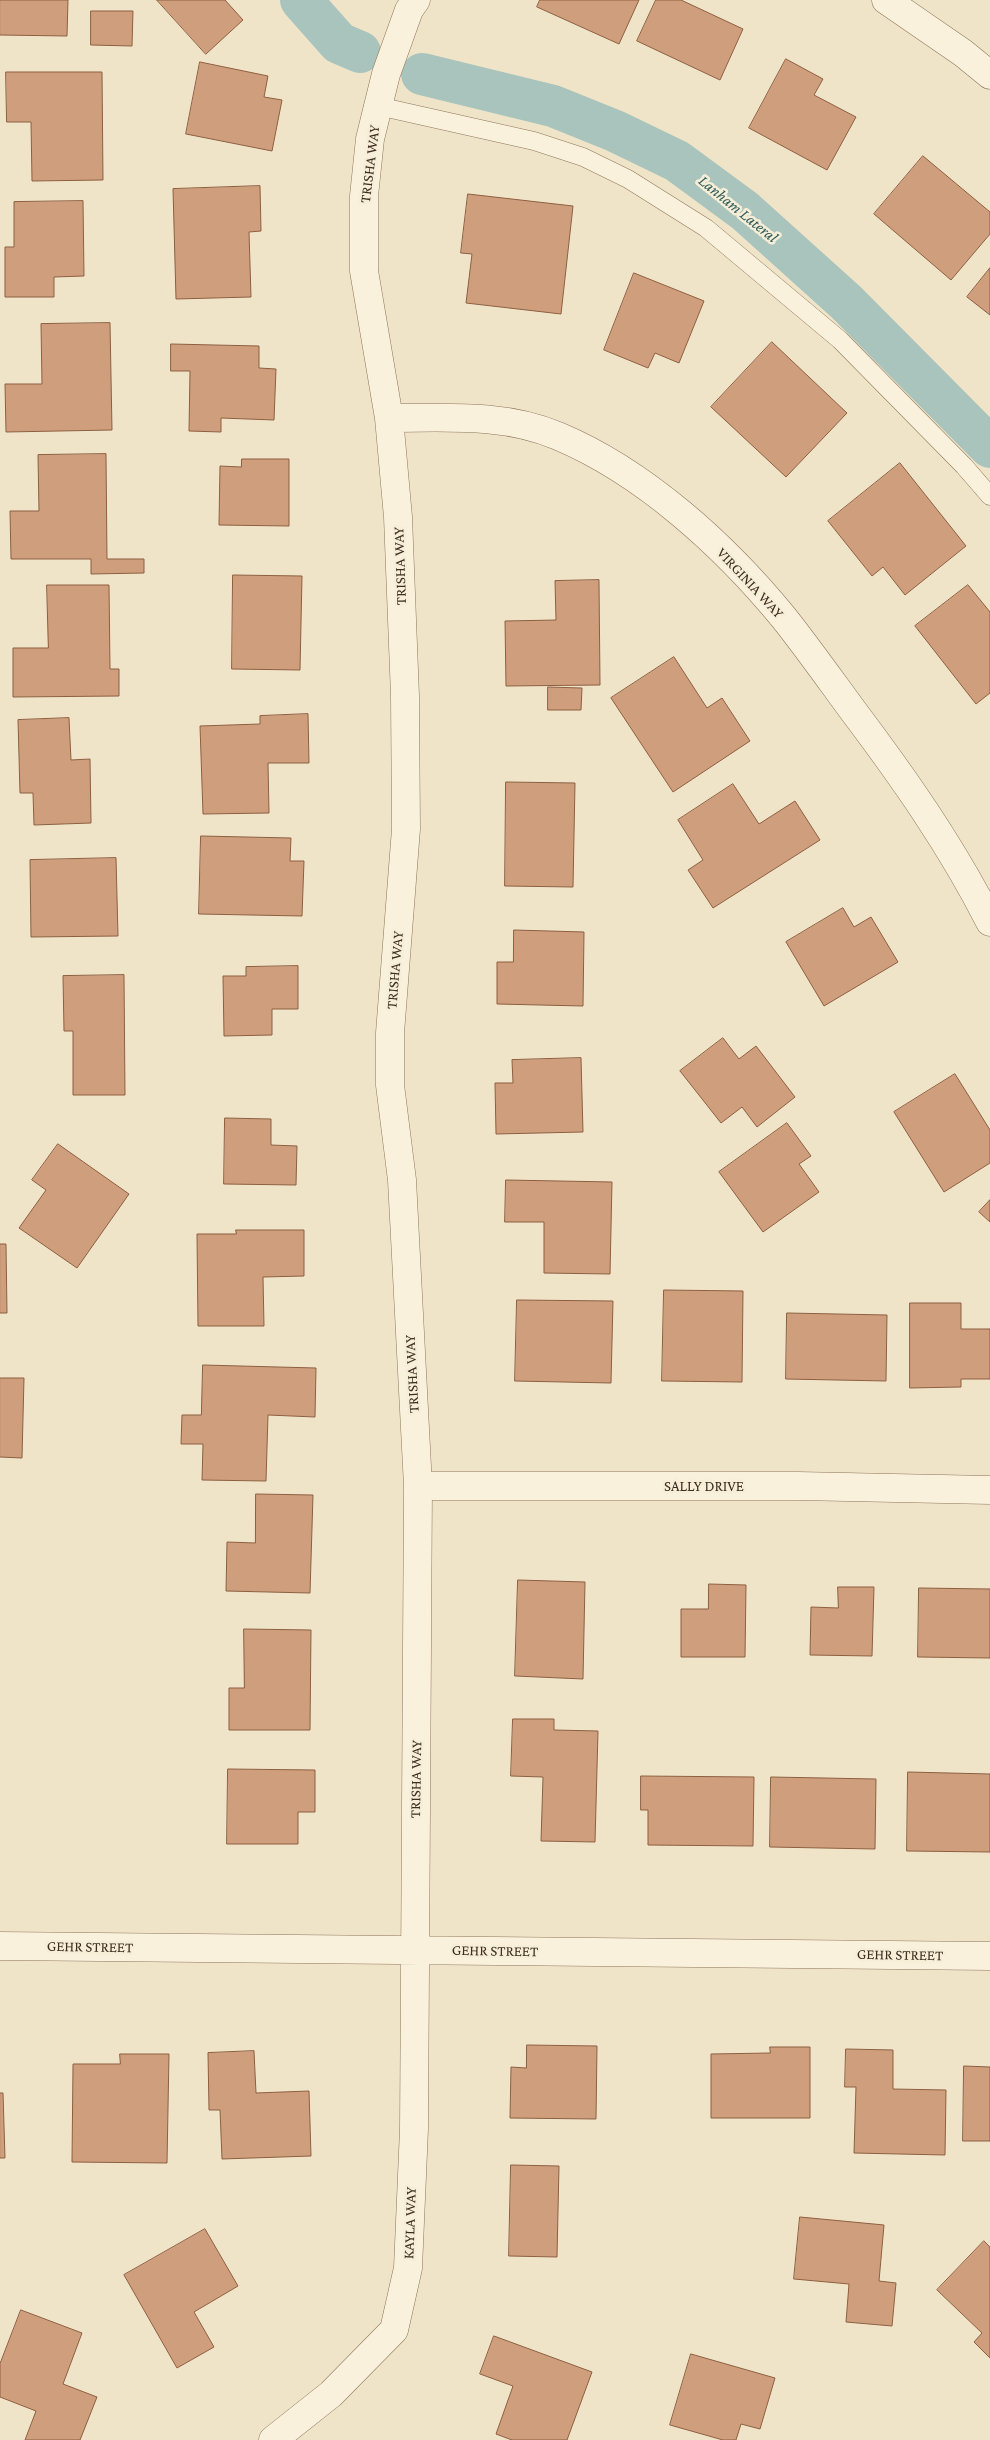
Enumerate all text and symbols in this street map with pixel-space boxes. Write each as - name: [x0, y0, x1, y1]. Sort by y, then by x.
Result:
- street label: TRISHA WAY: [356, 124, 384, 204]
- water label: Lanham Lateral: [694, 171, 782, 247]
- street label: TRISHA WAY: [390, 527, 410, 605]
- street label: VIRGINIA WAY: [713, 544, 787, 622]
- street label: TRISHA WAY: [383, 930, 407, 1010]
- street label: TRISHA WAY: [401, 1334, 423, 1414]
- street label: SALLY DRIVE: [664, 1477, 744, 1495]
- street label: TRISHA WAY: [406, 1740, 426, 1818]
- street label: GEHR STREET: [47, 1937, 133, 1957]
- street label: GEHR STREET: [452, 1941, 538, 1961]
- street label: GEHR STREET: [857, 1945, 943, 1965]
- street label: KAYLA WAY: [400, 2187, 420, 2259]

